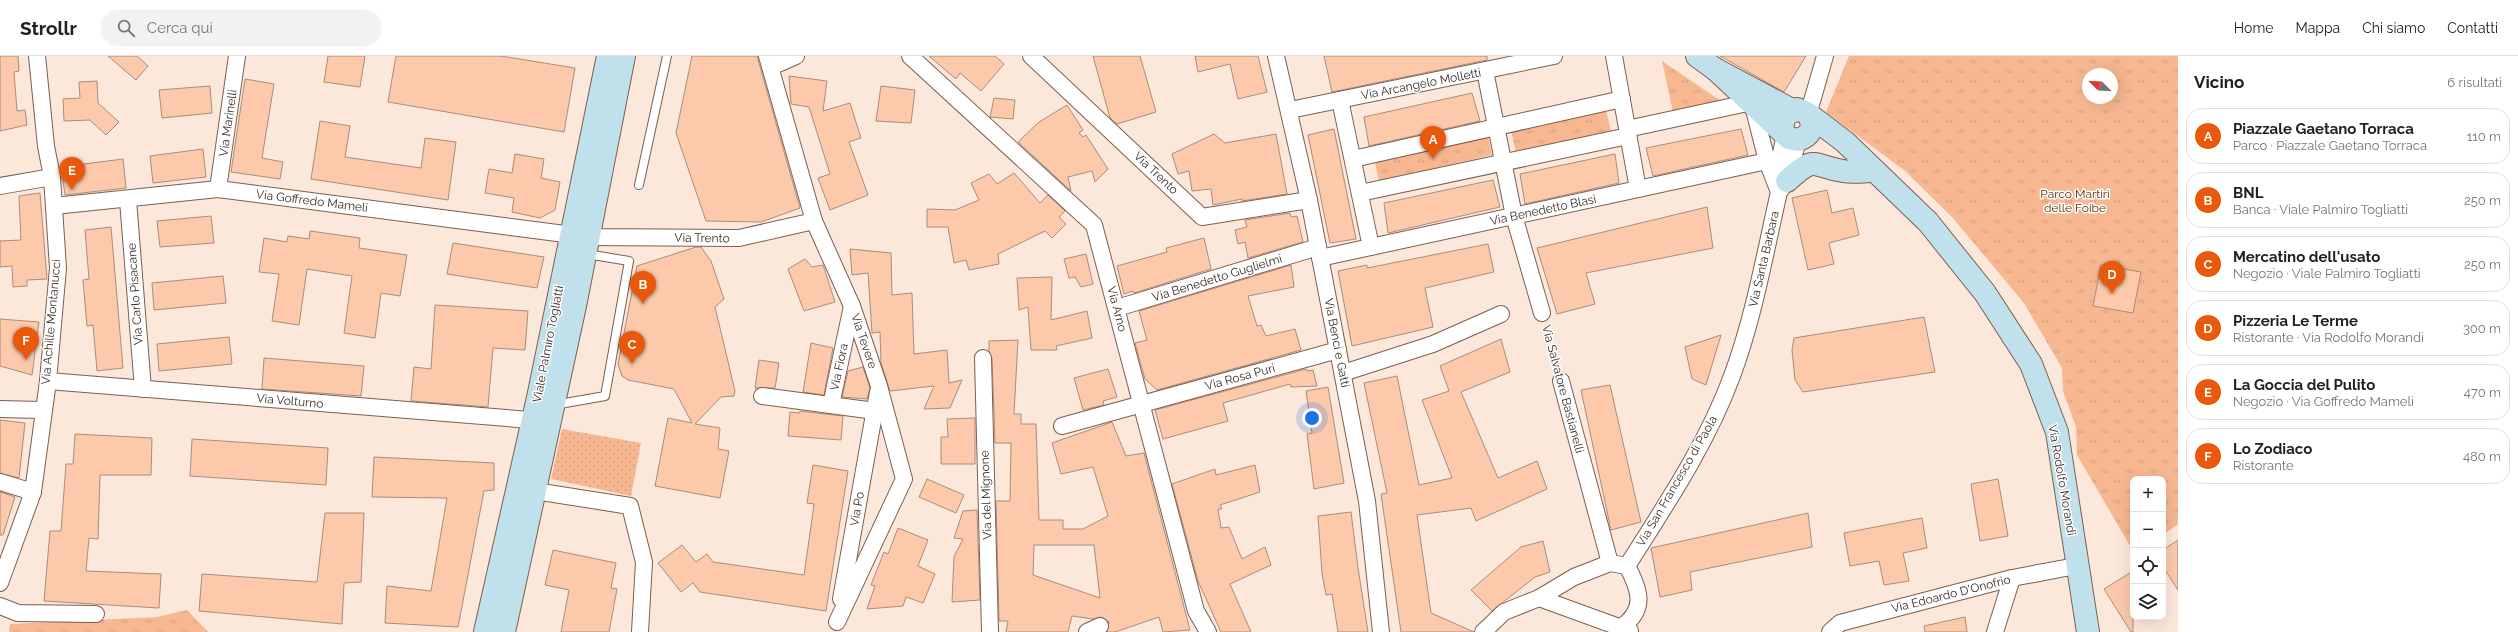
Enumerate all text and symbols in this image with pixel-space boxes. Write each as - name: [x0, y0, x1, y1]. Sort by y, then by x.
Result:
- search box: [101, 10, 381, 46]
- text: Strollr: [20, 17, 77, 39]
- icon: search: [115, 17, 137, 39]
- text: Cerca qui: [147, 19, 213, 37]
- text: Home: [2234, 20, 2273, 36]
- text: Mappa: [2295, 20, 2340, 36]
- text: Chi siamo: [2362, 20, 2425, 36]
- text: Contatti: [2447, 20, 2498, 36]
- street label: Via Arcangelo Molletti: [1360, 65, 1482, 103]
- north arrow: [2082, 68, 2118, 104]
- text: Vicino: [2194, 72, 2244, 92]
- text: 6 risultati: [2447, 75, 2502, 90]
- street label: Via Marinelli: [216, 89, 240, 157]
- text: Piazzale Gaetano Torraca: [2233, 120, 2414, 138]
- pin: A: [1420, 126, 1446, 159]
- text: A: [2204, 129, 2212, 144]
- text: 110 m: [2467, 129, 2501, 144]
- text: Parco · Piazzale Gaetano Torraca: [2233, 138, 2427, 153]
- street label: Via Trento: [1131, 149, 1181, 197]
- pin: E: [59, 157, 85, 190]
- text: BNL: [2233, 184, 2263, 202]
- street label: Via Goffredo Mameli: [255, 187, 369, 215]
- park label: Parco Martiri delle Foibe: [2040, 187, 2110, 215]
- street label: Via Benedetto Blasi: [1489, 192, 1597, 228]
- text: B: [2204, 193, 2212, 208]
- text: 250 m: [2464, 193, 2501, 208]
- text: Banca · Viale Palmiro Togliatti: [2233, 202, 2408, 217]
- street label: Via Santa Barbara: [1746, 210, 1782, 308]
- street label: Via Trento: [674, 231, 730, 245]
- street label: Via Carlo Pisacane: [124, 242, 146, 346]
- text: Mercatino dell'usato: [2233, 248, 2380, 266]
- street label: Via Benedetto Guglielmi: [1150, 252, 1284, 304]
- text: C: [2204, 257, 2212, 272]
- text: 250 m: [2464, 257, 2501, 272]
- street label: Via Achille Montanucci: [39, 259, 63, 385]
- pin: D: [2099, 261, 2125, 294]
- text: Negozio · Viale Palmiro Togliatti: [2233, 266, 2421, 281]
- pin: B: [630, 271, 656, 304]
- street label: Viale Palmiro Togliatti: [530, 284, 566, 404]
- street label: Via Arno: [1104, 285, 1130, 333]
- street label: Via Benci e Gatti: [1321, 297, 1353, 389]
- street label: Via Tevere: [848, 312, 880, 370]
- text: Pizzeria Le Terme: [2233, 312, 2358, 330]
- text: D: [2203, 321, 2213, 336]
- text: 300 m: [2463, 321, 2501, 336]
- street label: Via Salvatore Bastianelli: [1539, 324, 1587, 454]
- pin: F: [13, 327, 39, 360]
- text: Ristorante · Via Rodolfo Morandi: [2233, 330, 2424, 345]
- pin: C: [619, 331, 645, 364]
- street label: Via Fiora: [827, 342, 851, 392]
- street label: Via Rosa Puri: [1203, 361, 1277, 393]
- text: La Goccia del Pulito: [2233, 376, 2375, 394]
- text: E: [2204, 385, 2212, 400]
- text: 470 m: [2464, 385, 2501, 400]
- street label: Via Volturno: [256, 391, 324, 411]
- text: Negozio · Via Goffredo Mameli: [2233, 394, 2414, 409]
- your location: [1302, 408, 1322, 428]
- street label: Via San Francesco di Paola: [1634, 413, 1720, 549]
- street label: Via Rodolfo Morandi: [2045, 423, 2079, 537]
- text: Lo Zodiaco: [2233, 440, 2312, 458]
- text: F: [2204, 449, 2212, 464]
- text: 480 m: [2463, 449, 2501, 464]
- street label: Via del Mignone: [977, 450, 995, 540]
- text: Ristorante: [2233, 458, 2294, 473]
- map controls: [2130, 476, 2166, 620]
- button: +: [2130, 476, 2166, 512]
- street label: Via Po: [847, 491, 867, 527]
- button: −: [2130, 512, 2166, 548]
- button: locate: [2130, 548, 2166, 584]
- street label: Via Edoardo D'Onofrio: [1890, 572, 2012, 616]
- button: layers: [2130, 584, 2166, 620]

